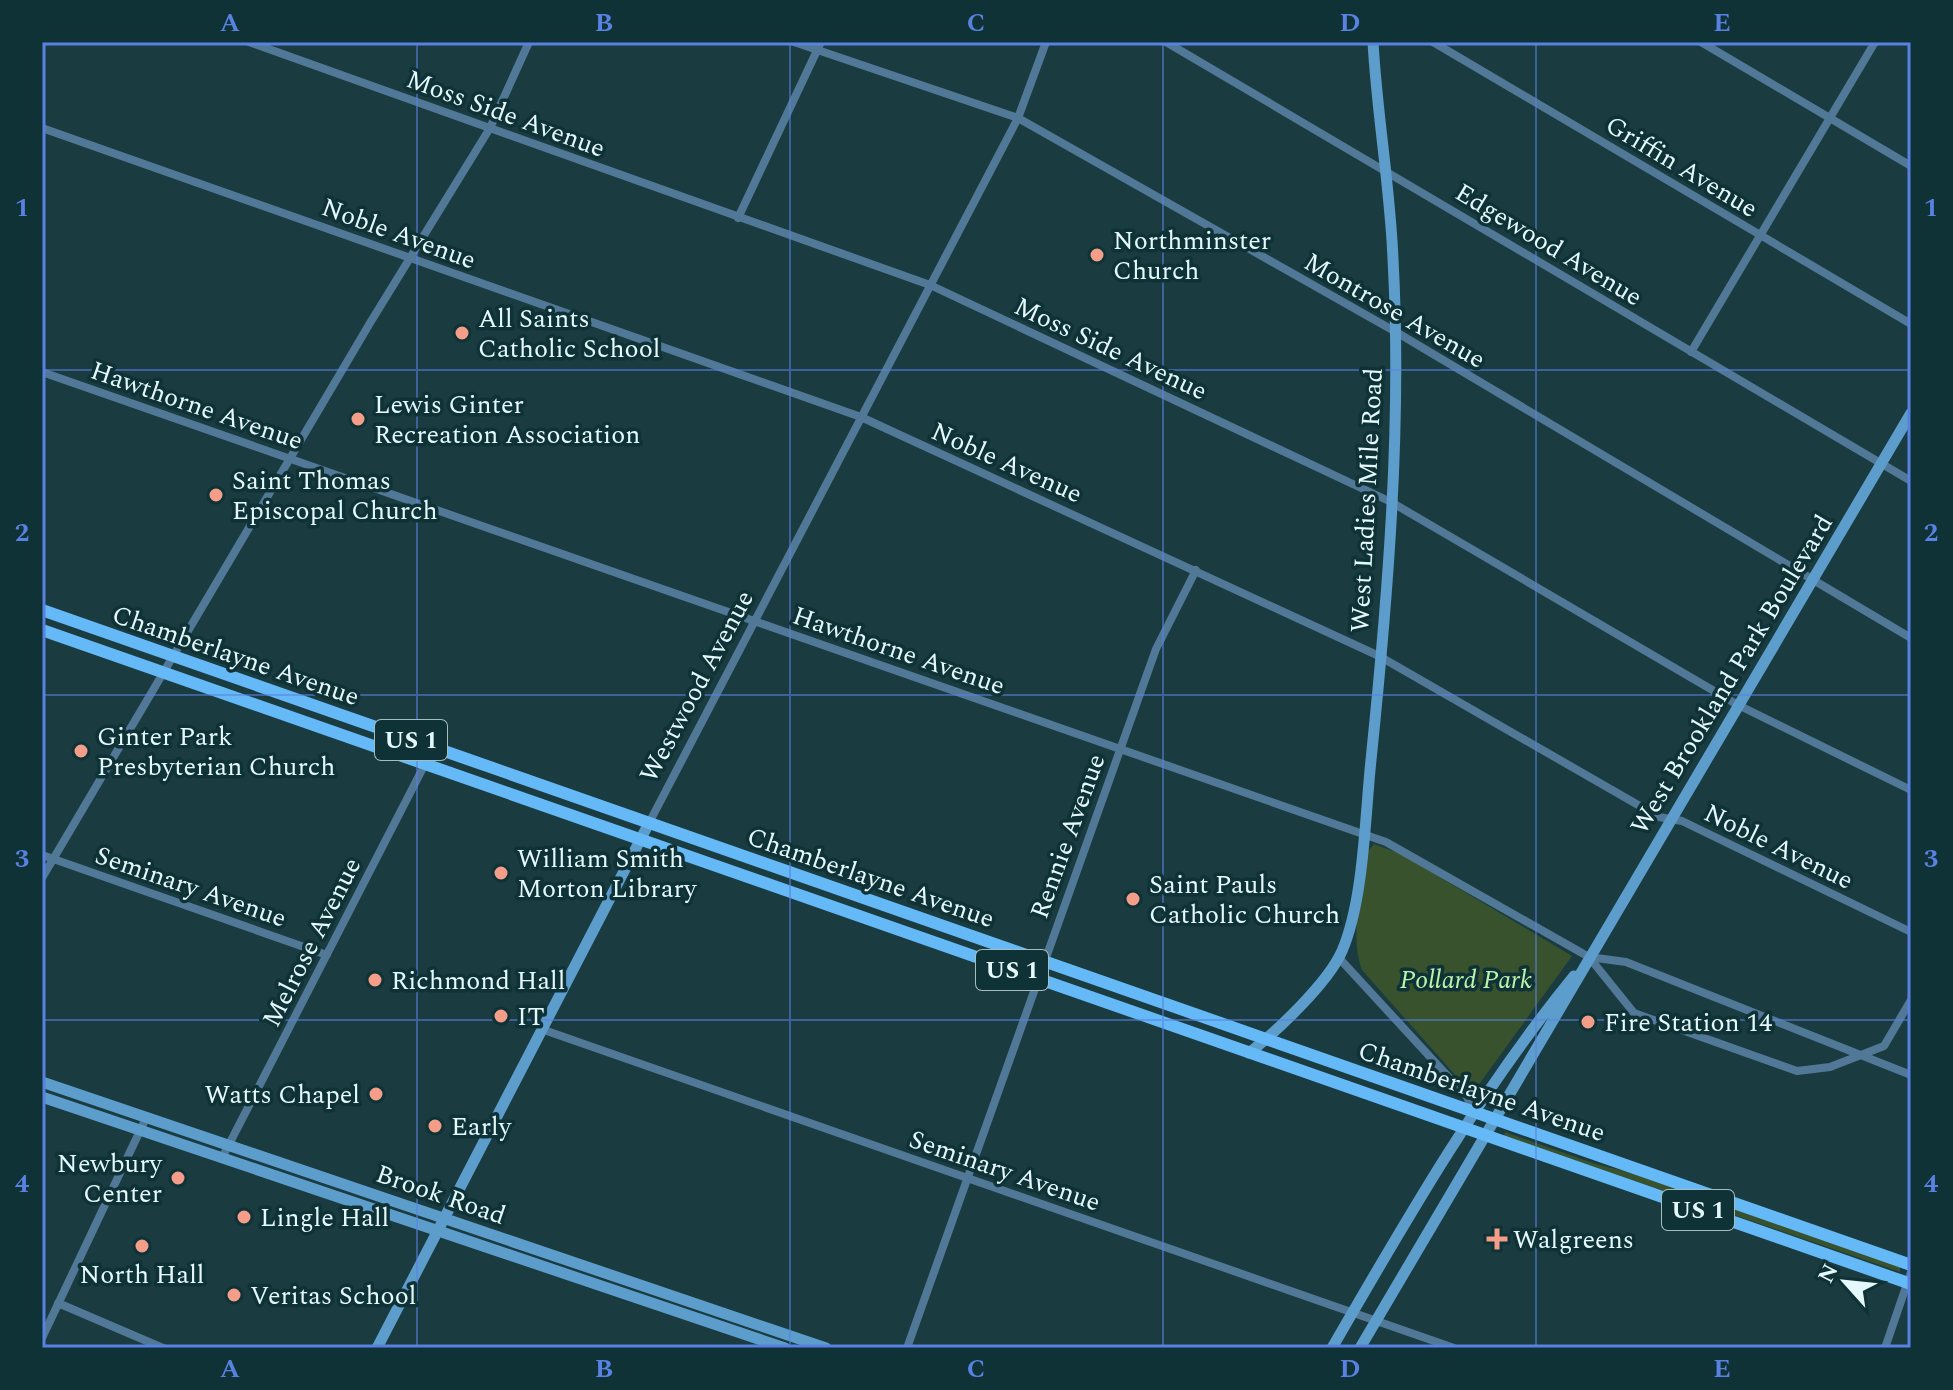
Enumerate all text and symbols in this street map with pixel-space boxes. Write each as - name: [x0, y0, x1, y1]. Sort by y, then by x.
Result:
- text: A: [220, 3, 240, 43]
- text: B: [595, 3, 613, 43]
- text: C: [967, 3, 985, 43]
- text: D: [1340, 3, 1360, 43]
- text: E: [1713, 3, 1731, 43]
- street label: Moss Side Avenue: [401, 59, 611, 168]
- street label: Griffin Avenue: [1598, 105, 1765, 228]
- street label: Edgewood Avenue: [1447, 173, 1650, 317]
- street label: Noble Avenue: [316, 187, 482, 280]
- text: 1: [15, 188, 29, 228]
- text: 1: [1924, 188, 1938, 228]
- place label: Northminster Church: [1113, 221, 1271, 291]
- street label: Montrose Avenue: [1296, 243, 1493, 379]
- marker: Northminster Church: [1088, 246, 1106, 264]
- street label: Moss Side Avenue: [1007, 287, 1214, 411]
- place label: All Saints Catholic School: [478, 299, 660, 369]
- marker: All Saints Catholic School: [453, 324, 471, 342]
- street label: Hawthorne Avenue: [85, 351, 308, 461]
- street label: West Ladies Mile Road: [1340, 367, 1394, 633]
- place label: Lewis Ginter Recreation Association: [374, 385, 640, 455]
- marker: Lewis Ginter Recreation Association: [349, 410, 367, 428]
- street label: Noble Avenue: [925, 412, 1089, 514]
- place label: Saint Thomas Episcopal Church: [232, 461, 438, 531]
- marker: Saint Thomas Episcopal Church: [207, 486, 225, 504]
- street label: West Brookland Park Boulevard: [1620, 507, 1844, 842]
- text: 2: [15, 513, 29, 553]
- text: 2: [1924, 513, 1938, 553]
- street label: Westwood Avenue: [629, 583, 764, 790]
- street label: Chamberlayne Avenue: [107, 595, 365, 717]
- street label: Hawthorne Avenue: [787, 596, 1010, 706]
- place label: Ginter Park Presbyterian Church: [97, 717, 335, 787]
- road number: US 1: [375, 720, 447, 760]
- marker: Ginter Park Presbyterian Church: [72, 742, 90, 760]
- street label: Rennie Avenue: [1020, 748, 1116, 924]
- street label: Noble Avenue: [1697, 793, 1860, 900]
- street label: Chamberlayne Avenue: [742, 817, 1000, 939]
- street label: Seminary Avenue: [90, 835, 292, 938]
- text: 3: [15, 839, 29, 879]
- place label: William Smith Morton Library: [517, 839, 698, 909]
- text: 3: [1924, 839, 1938, 879]
- street label: Melrose Avenue: [252, 851, 372, 1034]
- marker: William Smith Morton Library: [492, 864, 510, 882]
- place label: Saint Pauls Catholic Church: [1149, 865, 1340, 935]
- marker: Saint Pauls Catholic Church: [1124, 890, 1142, 908]
- road number: US 1: [976, 950, 1048, 990]
- park label: Pollard Park: [1400, 960, 1532, 1000]
- place label: Richmond Hall: [391, 961, 565, 1001]
- marker: Richmond Hall: [366, 971, 384, 989]
- place label: IT: [517, 997, 545, 1037]
- place label: Fire Station 14: [1604, 1003, 1772, 1043]
- marker: IT: [492, 1007, 510, 1025]
- marker: Fire Station 14: [1579, 1013, 1597, 1031]
- street label: Chamberlayne Avenue: [1353, 1031, 1611, 1153]
- place label: Watts Chapel: [204, 1075, 360, 1115]
- marker: Watts Chapel: [367, 1085, 385, 1103]
- place label: Early: [451, 1107, 513, 1147]
- marker: Early: [426, 1117, 444, 1135]
- street label: Seminary Avenue: [904, 1119, 1106, 1222]
- place label: Newbury Center: [57, 1144, 164, 1214]
- street label: Brook Road: [370, 1154, 511, 1236]
- text: 4: [15, 1164, 30, 1204]
- text: 4: [1924, 1164, 1939, 1204]
- marker: Newbury Center: [169, 1169, 187, 1187]
- road number: US 1: [1662, 1190, 1734, 1230]
- place label: Lingle Hall: [260, 1198, 389, 1238]
- marker: Lingle Hall: [235, 1208, 253, 1226]
- place label: Walgreens: [1513, 1220, 1634, 1260]
- marker: Walgreens: [1488, 1230, 1506, 1248]
- marker: North Hall: [133, 1237, 151, 1255]
- north arrow: [1805, 1242, 1885, 1322]
- place label: North Hall: [80, 1255, 204, 1295]
- text: N: [1810, 1258, 1847, 1289]
- place label: Veritas School: [250, 1276, 416, 1316]
- marker: Veritas School: [225, 1286, 243, 1304]
- text: A: [220, 1349, 240, 1389]
- text: B: [595, 1349, 613, 1389]
- text: C: [967, 1349, 985, 1389]
- text: D: [1340, 1349, 1360, 1389]
- text: E: [1713, 1349, 1731, 1389]

